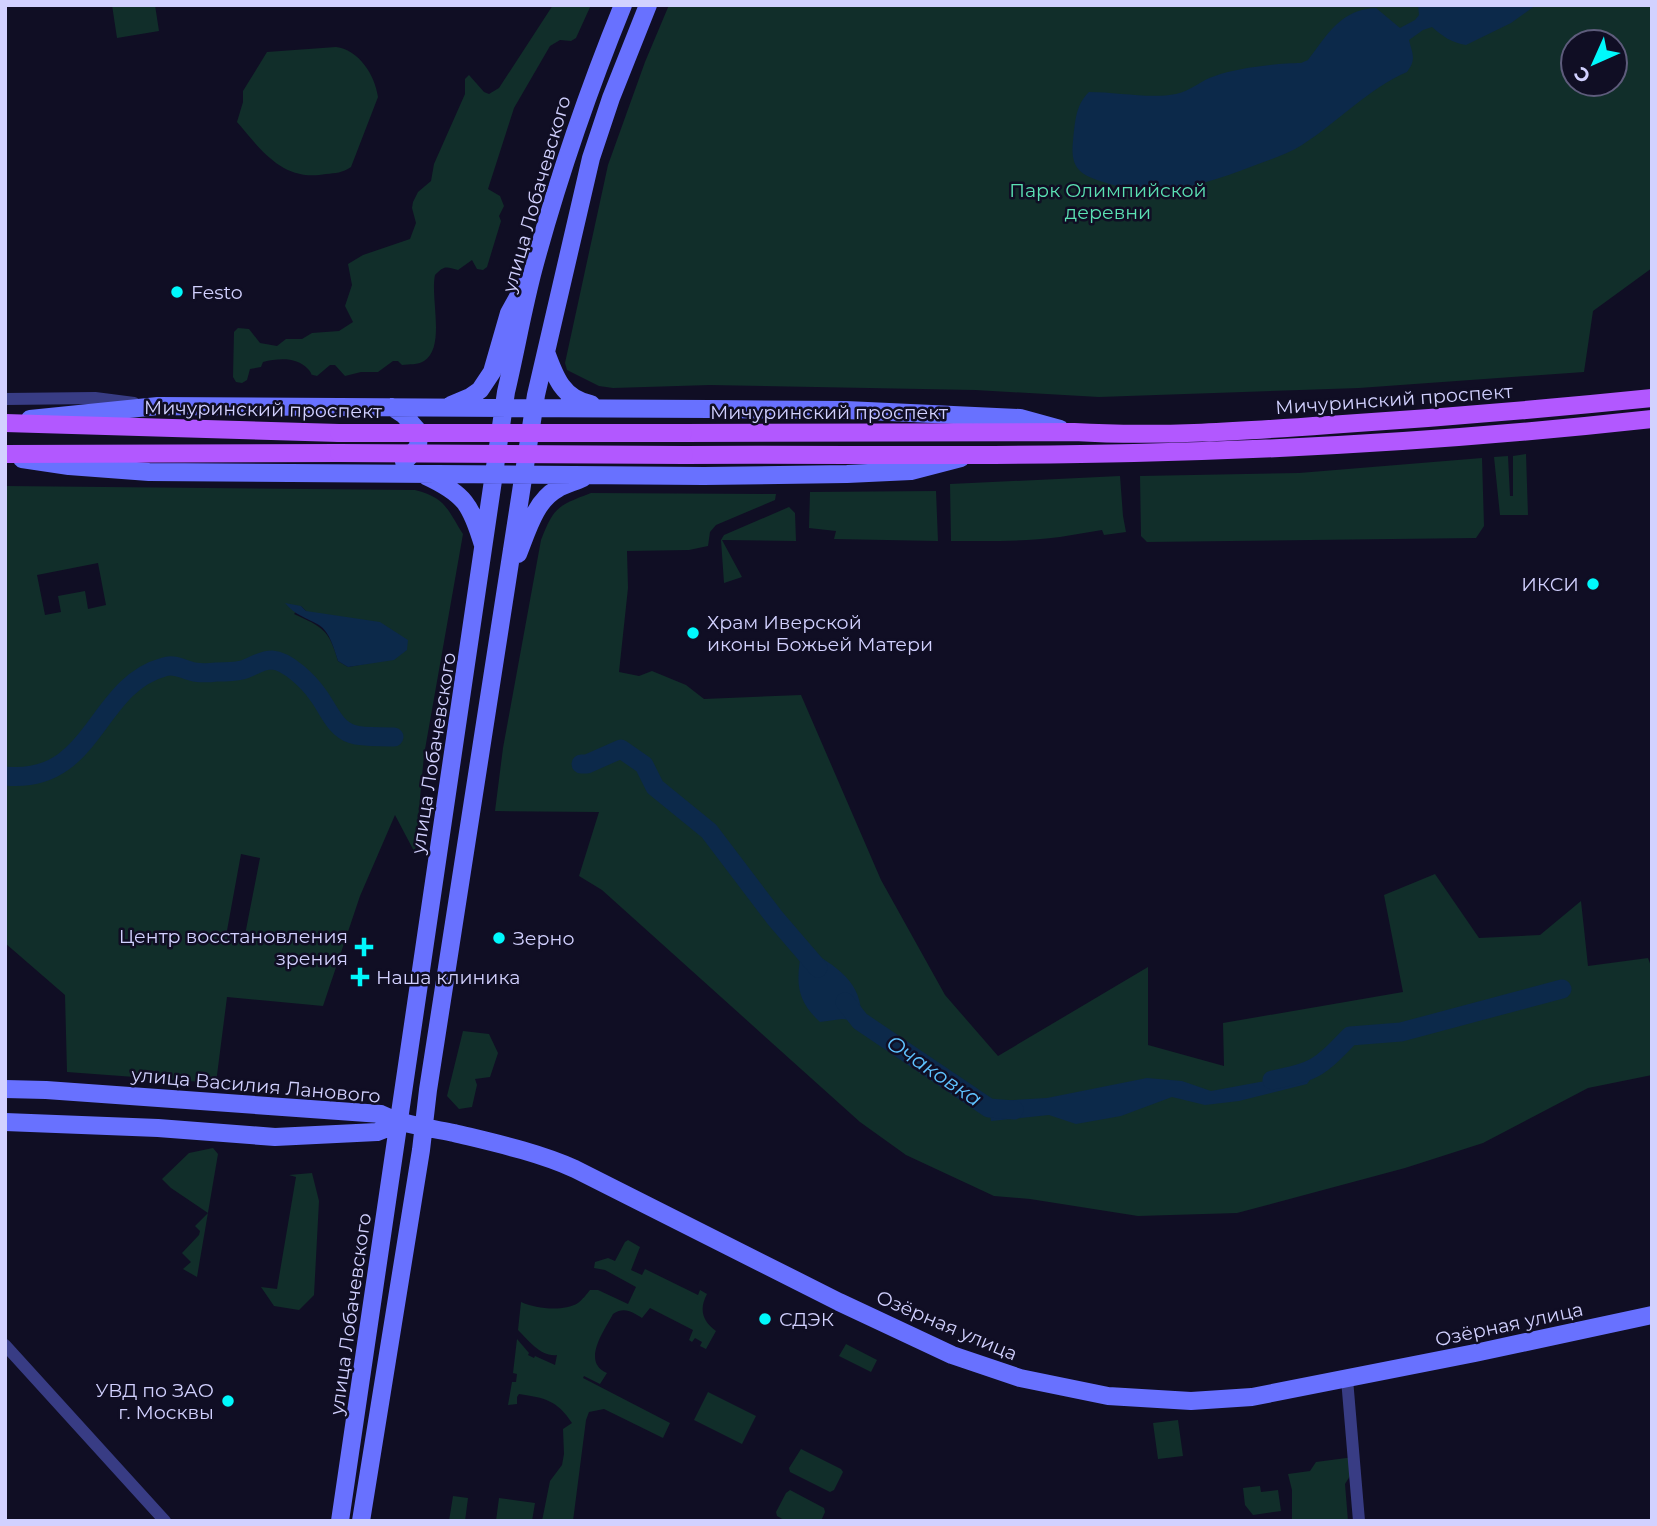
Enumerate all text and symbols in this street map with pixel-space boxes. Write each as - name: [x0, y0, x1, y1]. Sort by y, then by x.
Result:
- north arrow: [1559, 28, 1629, 98]
- text: С: [1569, 62, 1595, 88]
- street label: улица Лобачевского: [497, 93, 576, 296]
- park label: Парк Олимпийской деревни: [1009, 179, 1207, 224]
- place label: Festo: [191, 281, 243, 304]
- marker: Festo: [169, 284, 185, 300]
- street label: Мичуринский проспект: [1274, 380, 1514, 419]
- street label: Мичуринский проспект: [144, 396, 382, 423]
- street label: Мичуринский проспект: [710, 401, 948, 424]
- place label: ИКСИ: [1521, 573, 1579, 596]
- marker: ИКСИ: [1585, 576, 1601, 592]
- place label: Храм Иверской иконы Божьей Матери: [707, 611, 933, 656]
- marker: Храм Иверской иконы Божьей Матери: [685, 625, 701, 641]
- street label: улица Лобачевского: [406, 651, 461, 856]
- place label: Центр восстановления зрения: [119, 925, 348, 970]
- place label: Зерно: [513, 927, 574, 950]
- marker: Зерно: [491, 930, 507, 946]
- marker: Центр восстановления зрения: [354, 937, 374, 957]
- place label: Наша клиника: [376, 966, 520, 989]
- marker: Наша клиника: [350, 967, 370, 987]
- water label: Очаковка: [882, 1030, 987, 1112]
- street label: улица Василия Ланового: [129, 1063, 382, 1108]
- street label: улица Лобачевского: [325, 1212, 376, 1417]
- street label: Озёрная улица: [873, 1285, 1021, 1366]
- street label: Озёрная улица: [1433, 1298, 1585, 1351]
- place label: СДЭК: [779, 1308, 834, 1331]
- marker: СДЭК: [757, 1311, 773, 1327]
- place label: УВД по ЗАО г. Москвы: [96, 1379, 214, 1424]
- marker: УВД по ЗАО г. Москвы: [220, 1393, 236, 1409]

